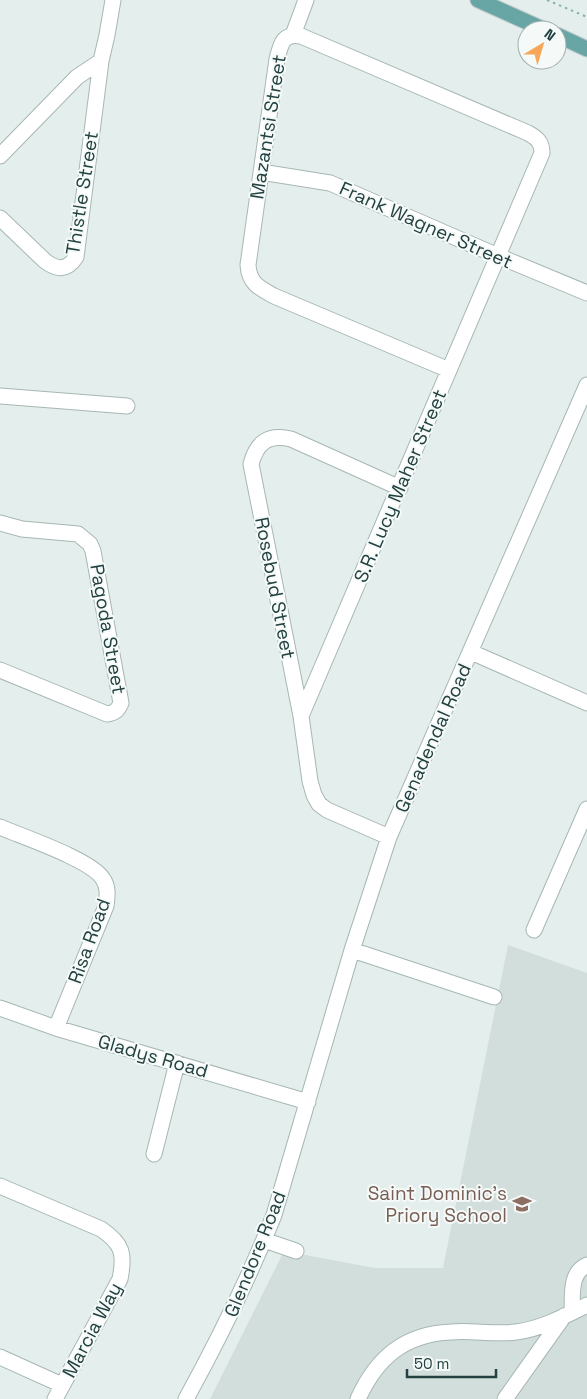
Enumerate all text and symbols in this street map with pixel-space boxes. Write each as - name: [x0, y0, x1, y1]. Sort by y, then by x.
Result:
- north arrow: [517, 20, 567, 70]
- text: N: [541, 25, 559, 45]
- street label: Mazantsi Street: [244, 53, 292, 201]
- street label: Thistle Street: [60, 129, 104, 257]
- street label: Frank Wagner Street: [336, 176, 516, 274]
- street label: S.R. Lucy Maher Street: [348, 386, 452, 586]
- street label: Rosebud Street: [249, 515, 301, 661]
- street label: Pagoda Street: [84, 562, 132, 696]
- street label: Genadendal Road: [389, 660, 477, 816]
- street label: Risa Road: [62, 895, 116, 987]
- street label: Gladys Road: [95, 1028, 211, 1084]
- place label: Saint Dominic's Priory School: [368, 1181, 507, 1228]
- street label: Glendore Road: [218, 1187, 292, 1321]
- school or university icon: Saint Dominic's Priory School: [511, 1193, 533, 1215]
- street label: Marcia Way: [56, 1278, 128, 1382]
- scale bar: [407, 1346, 496, 1378]
- text: 50 m: [414, 1354, 449, 1373]

